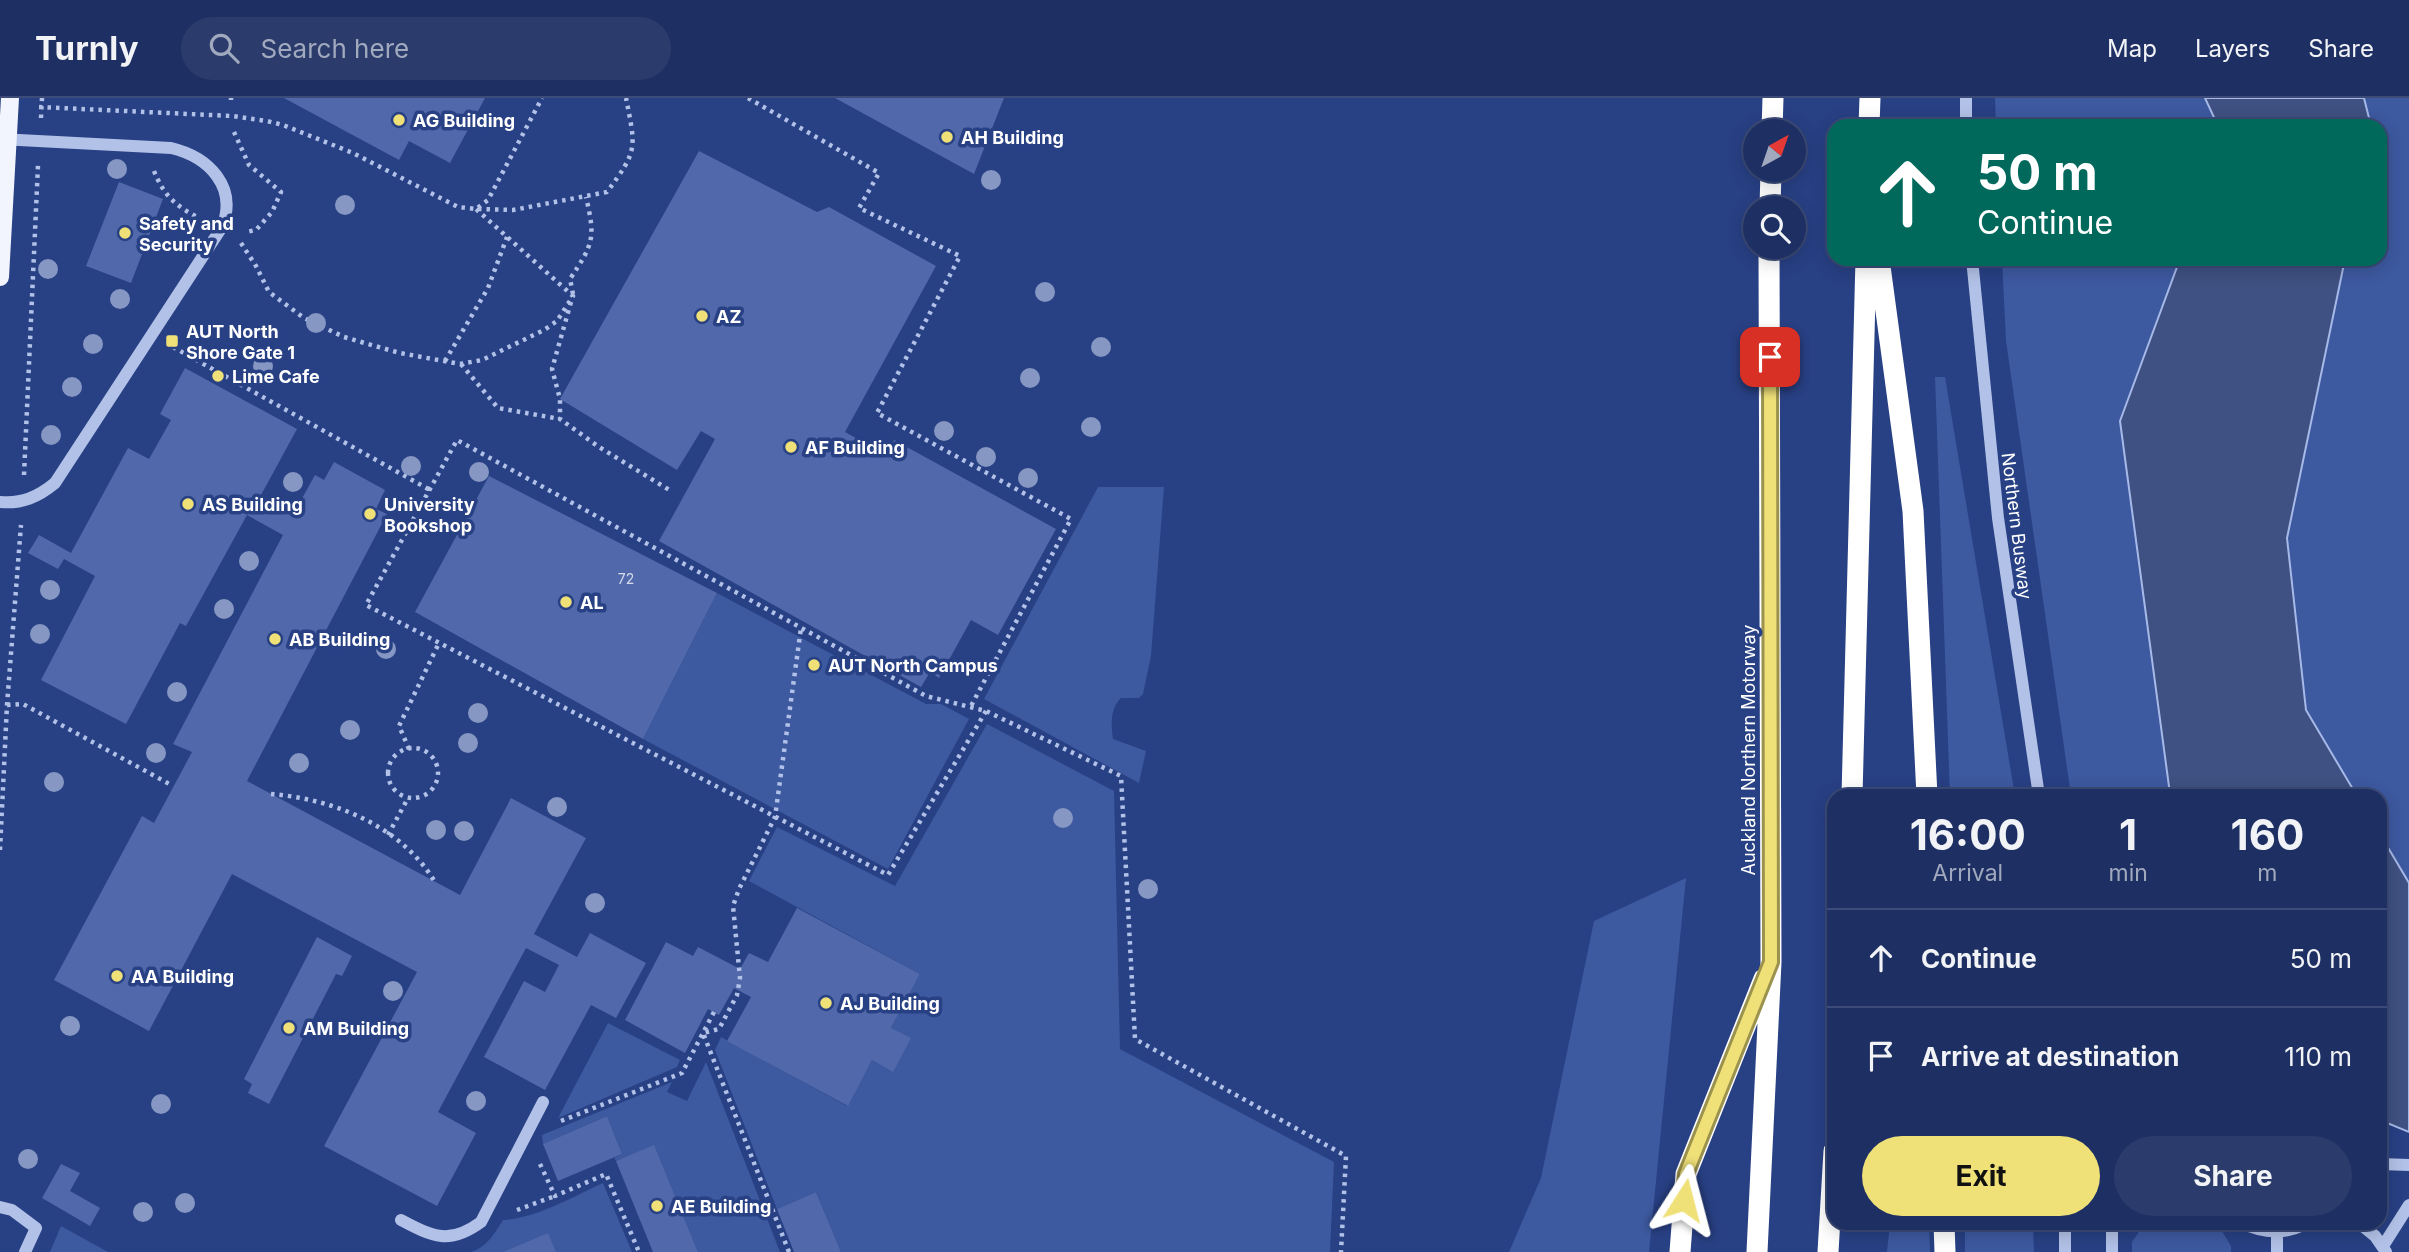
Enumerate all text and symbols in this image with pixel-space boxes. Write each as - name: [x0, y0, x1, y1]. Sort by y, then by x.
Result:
- search box: [181, 17, 671, 80]
- text: Turnly: [35, 28, 139, 68]
- icon: search: [205, 29, 243, 67]
- text: Search here: [261, 33, 409, 64]
- text: Map: [2107, 34, 2157, 63]
- text: Layers: [2195, 34, 2270, 63]
- text: Share: [2308, 34, 2374, 63]
- place label: AG Building: [413, 110, 515, 131]
- marker: AG Building: [391, 112, 407, 128]
- north arrow: [1743, 119, 1806, 182]
- map controls: [1743, 119, 1806, 259]
- place label: AH Building: [961, 127, 1064, 148]
- marker: AH Building: [939, 129, 955, 145]
- text: 50 m: [1977, 143, 2098, 202]
- icon: ahead: [1862, 147, 1953, 238]
- button: search: [1743, 196, 1806, 259]
- text: Continue: [1977, 203, 2113, 242]
- place label: Safety and Security: [139, 213, 234, 255]
- marker: Safety and Security: [117, 225, 133, 241]
- place label: AZ: [716, 306, 741, 327]
- marker: AZ: [694, 308, 710, 324]
- place label: AUT North Shore Gate 1: [186, 321, 295, 363]
- pin: [1740, 327, 1800, 387]
- marker: AUT North Shore Gate 1: [164, 333, 180, 349]
- icon: arrive: [1751, 338, 1789, 376]
- place label: Lime Cafe: [232, 366, 320, 387]
- marker: Lime Cafe: [210, 368, 226, 384]
- place label: AF Building: [805, 437, 905, 458]
- marker: AF Building: [783, 439, 799, 455]
- street label: Northern Busway: [1998, 451, 2036, 601]
- place label: AS Building: [202, 494, 303, 515]
- place label: University Bookshop: [384, 494, 475, 536]
- marker: AS Building: [180, 496, 196, 512]
- marker: University Bookshop: [362, 506, 378, 522]
- house number: 72: [618, 570, 634, 587]
- place label: AL: [580, 592, 604, 613]
- marker: AL: [558, 594, 574, 610]
- street label: Auckland Northern Motorway: [1738, 625, 1759, 875]
- place label: AB Building: [289, 629, 390, 650]
- marker: AB Building: [267, 631, 283, 647]
- place label: AUT North Campus: [828, 655, 998, 676]
- marker: AUT North Campus: [806, 657, 822, 673]
- text: 16:00: [1910, 809, 2026, 860]
- text: 1: [2119, 809, 2137, 860]
- text: 160: [2231, 809, 2304, 860]
- text: Arrival: [1932, 859, 2003, 887]
- text: min: [2109, 859, 2148, 887]
- text: m: [2257, 859, 2277, 887]
- icon: ahead: [1862, 939, 1900, 977]
- text: Continue: [1921, 943, 2037, 974]
- text: 50 m: [2290, 943, 2352, 974]
- place label: AA Building: [131, 966, 234, 987]
- marker: AA Building: [109, 968, 125, 984]
- place label: AJ Building: [840, 993, 940, 1014]
- marker: AJ Building: [818, 995, 834, 1011]
- place label: AM Building: [303, 1018, 409, 1039]
- marker: AM Building: [281, 1020, 297, 1036]
- icon: arrive: [1862, 1037, 1900, 1075]
- text: Arrive at destination: [1921, 1041, 2180, 1072]
- text: 110 m: [2284, 1041, 2352, 1072]
- button: Exit: [1862, 1136, 2100, 1216]
- button: Share: [2114, 1136, 2352, 1216]
- position arrow: [1647, 1163, 1721, 1237]
- place label: AE Building: [671, 1196, 771, 1217]
- marker: AE Building: [649, 1198, 665, 1214]

